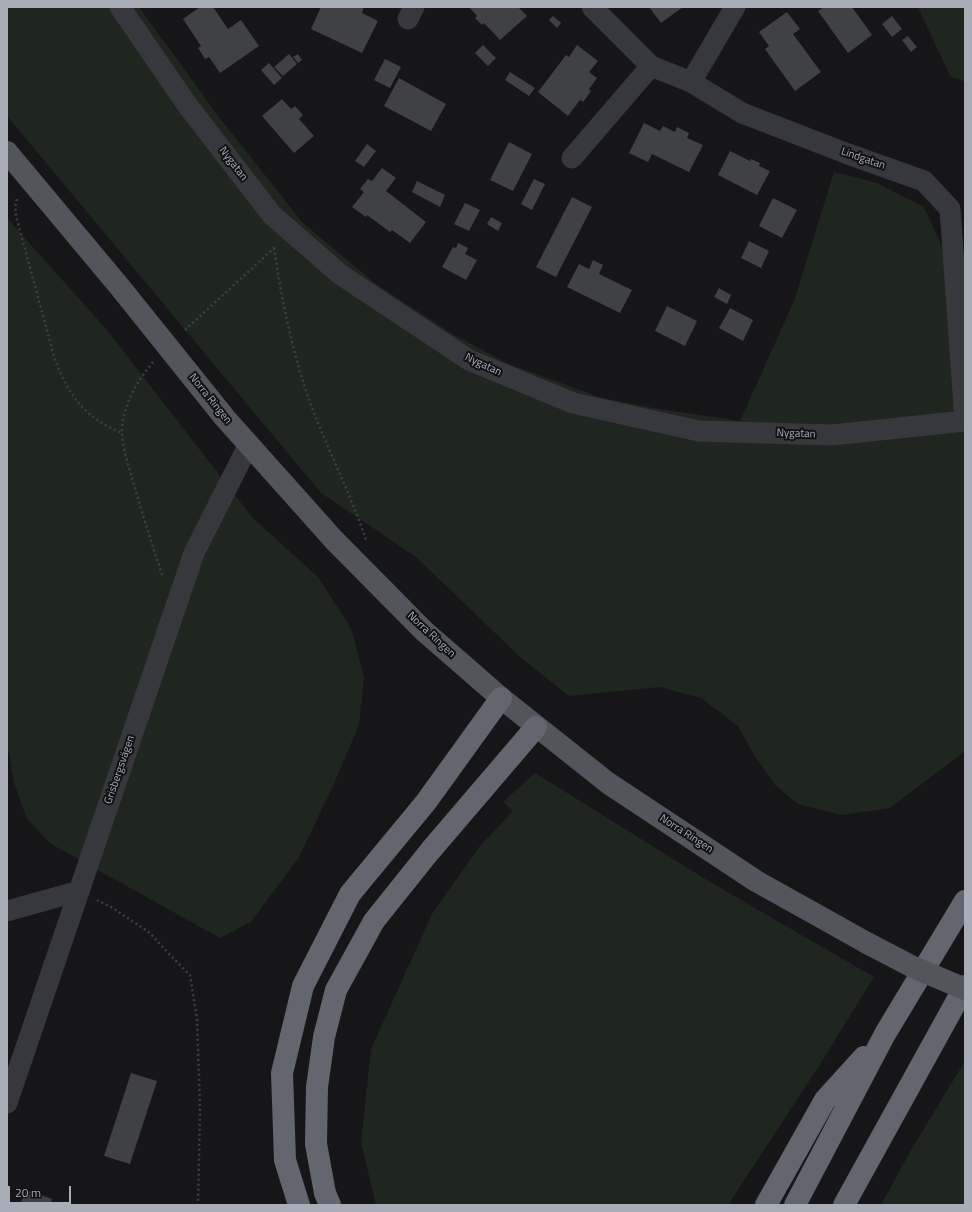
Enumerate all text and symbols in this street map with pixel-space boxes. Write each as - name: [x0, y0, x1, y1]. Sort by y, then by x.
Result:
- street label: Nygatan: [216, 144, 250, 184]
- street label: Lindgatan: [839, 145, 887, 173]
- street label: Nygatan: [463, 351, 503, 379]
- street label: Norra Ringen: [186, 371, 234, 427]
- street label: Nygatan: [776, 427, 816, 441]
- street label: Norra Ringen: [404, 609, 458, 661]
- street label: Grisbergsvägen: [102, 734, 138, 806]
- street label: Norra Ringen: [657, 812, 715, 856]
- scale bar: [10, 1178, 73, 1204]
- text: 20 m: [15, 1183, 41, 1202]

